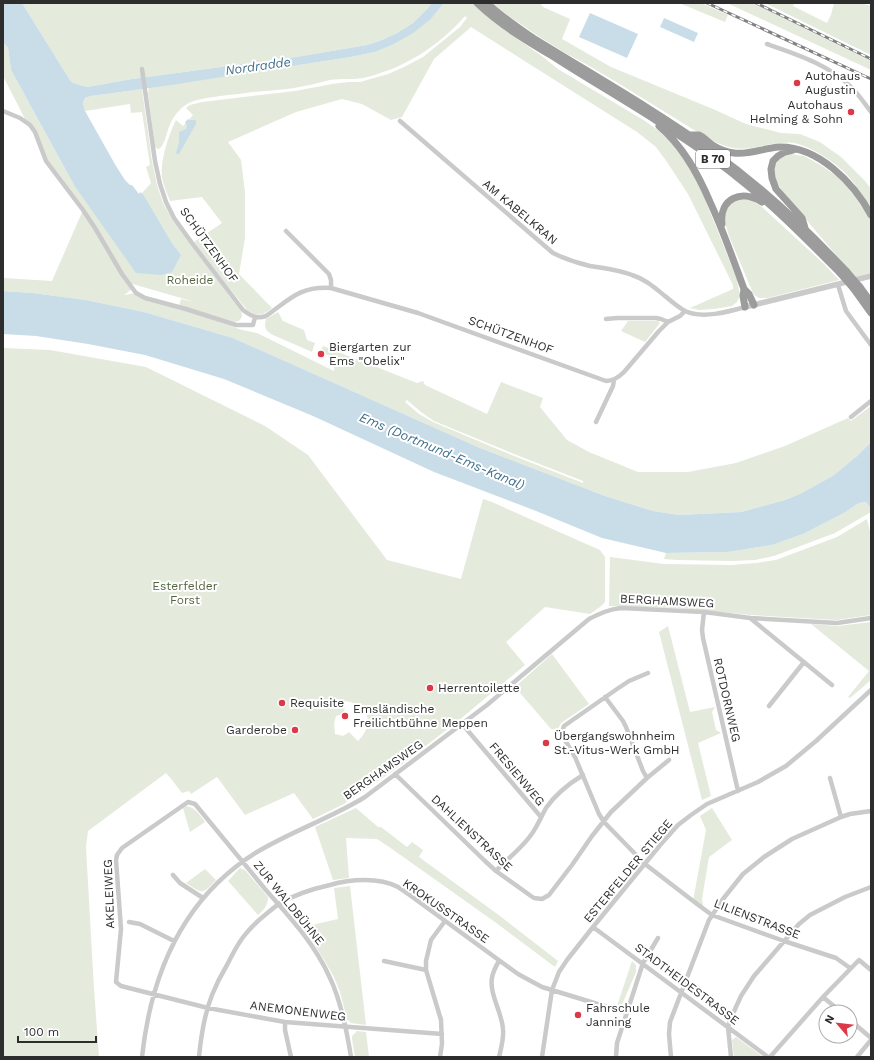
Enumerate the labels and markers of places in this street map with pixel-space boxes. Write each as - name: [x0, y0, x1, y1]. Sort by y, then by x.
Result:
- place label: Autohaus Augustin: [805, 69, 860, 97]
- marker: Autohaus Augustin: [792, 78, 802, 88]
- place label: Autohaus Helming & Sohn: [750, 98, 843, 126]
- marker: Autohaus Helming & Sohn: [846, 107, 856, 117]
- place label: Biergarten zur Ems "Obelix": [329, 340, 412, 368]
- marker: Biergarten zur Ems "Obelix": [316, 349, 326, 359]
- place label: Herrentoilette: [438, 681, 520, 695]
- marker: Herrentoilette: [425, 683, 435, 693]
- place label: Requisite: [290, 696, 344, 710]
- marker: Requisite: [277, 698, 287, 708]
- place label: Emsländische Freilichtbühne Meppen: [353, 702, 488, 730]
- marker: Emsländische Freilichtbühne Meppen: [340, 711, 350, 721]
- place label: Garderobe: [226, 723, 287, 737]
- marker: Garderobe: [290, 725, 300, 735]
- place label: Übergangswohnheim St.-Vitus-Werk GmbH: [554, 729, 680, 757]
- marker: Übergangswohnheim St.-Vitus-Werk GmbH: [541, 738, 551, 748]
- place label: Fahrschule Janning: [586, 1001, 650, 1029]
- marker: Fahrschule Janning: [573, 1010, 583, 1020]

